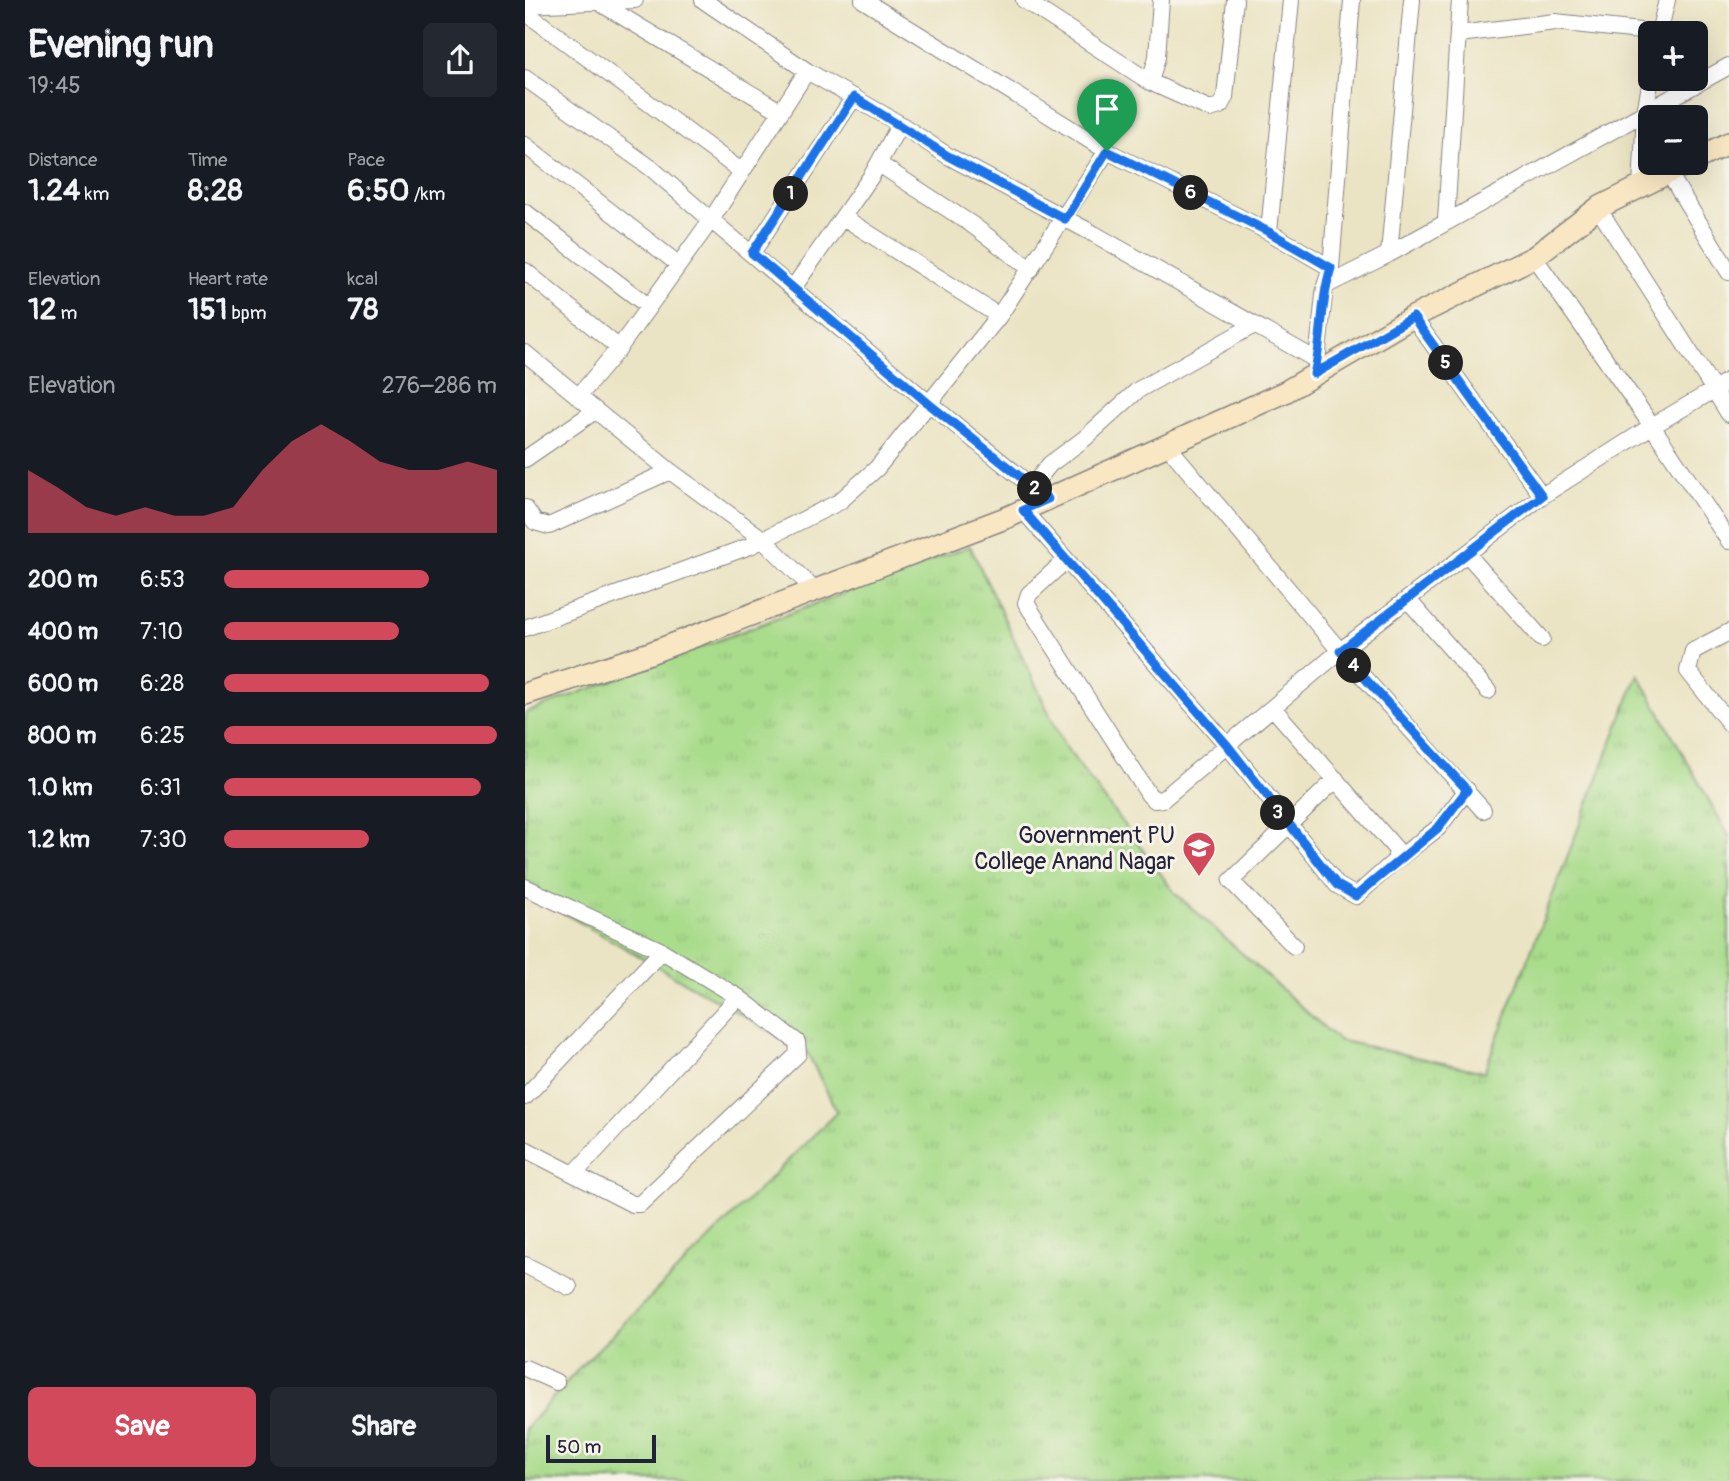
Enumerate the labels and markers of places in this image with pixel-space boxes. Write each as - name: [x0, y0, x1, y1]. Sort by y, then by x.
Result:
- pin: [1077, 79, 1137, 151]
- pin: 1: [773, 176, 809, 212]
- pin: 6: [1173, 176, 1209, 210]
- pin: 5: [1429, 346, 1464, 380]
- pin: 2: [1017, 472, 1053, 506]
- pin: 4: [1337, 648, 1371, 684]
- pin: 3: [1261, 796, 1295, 830]
- place label: Government PU College Anand Nagar: [974, 821, 1175, 876]
- school or university icon: Government PU College Anand Nagar: [1180, 829, 1218, 878]

